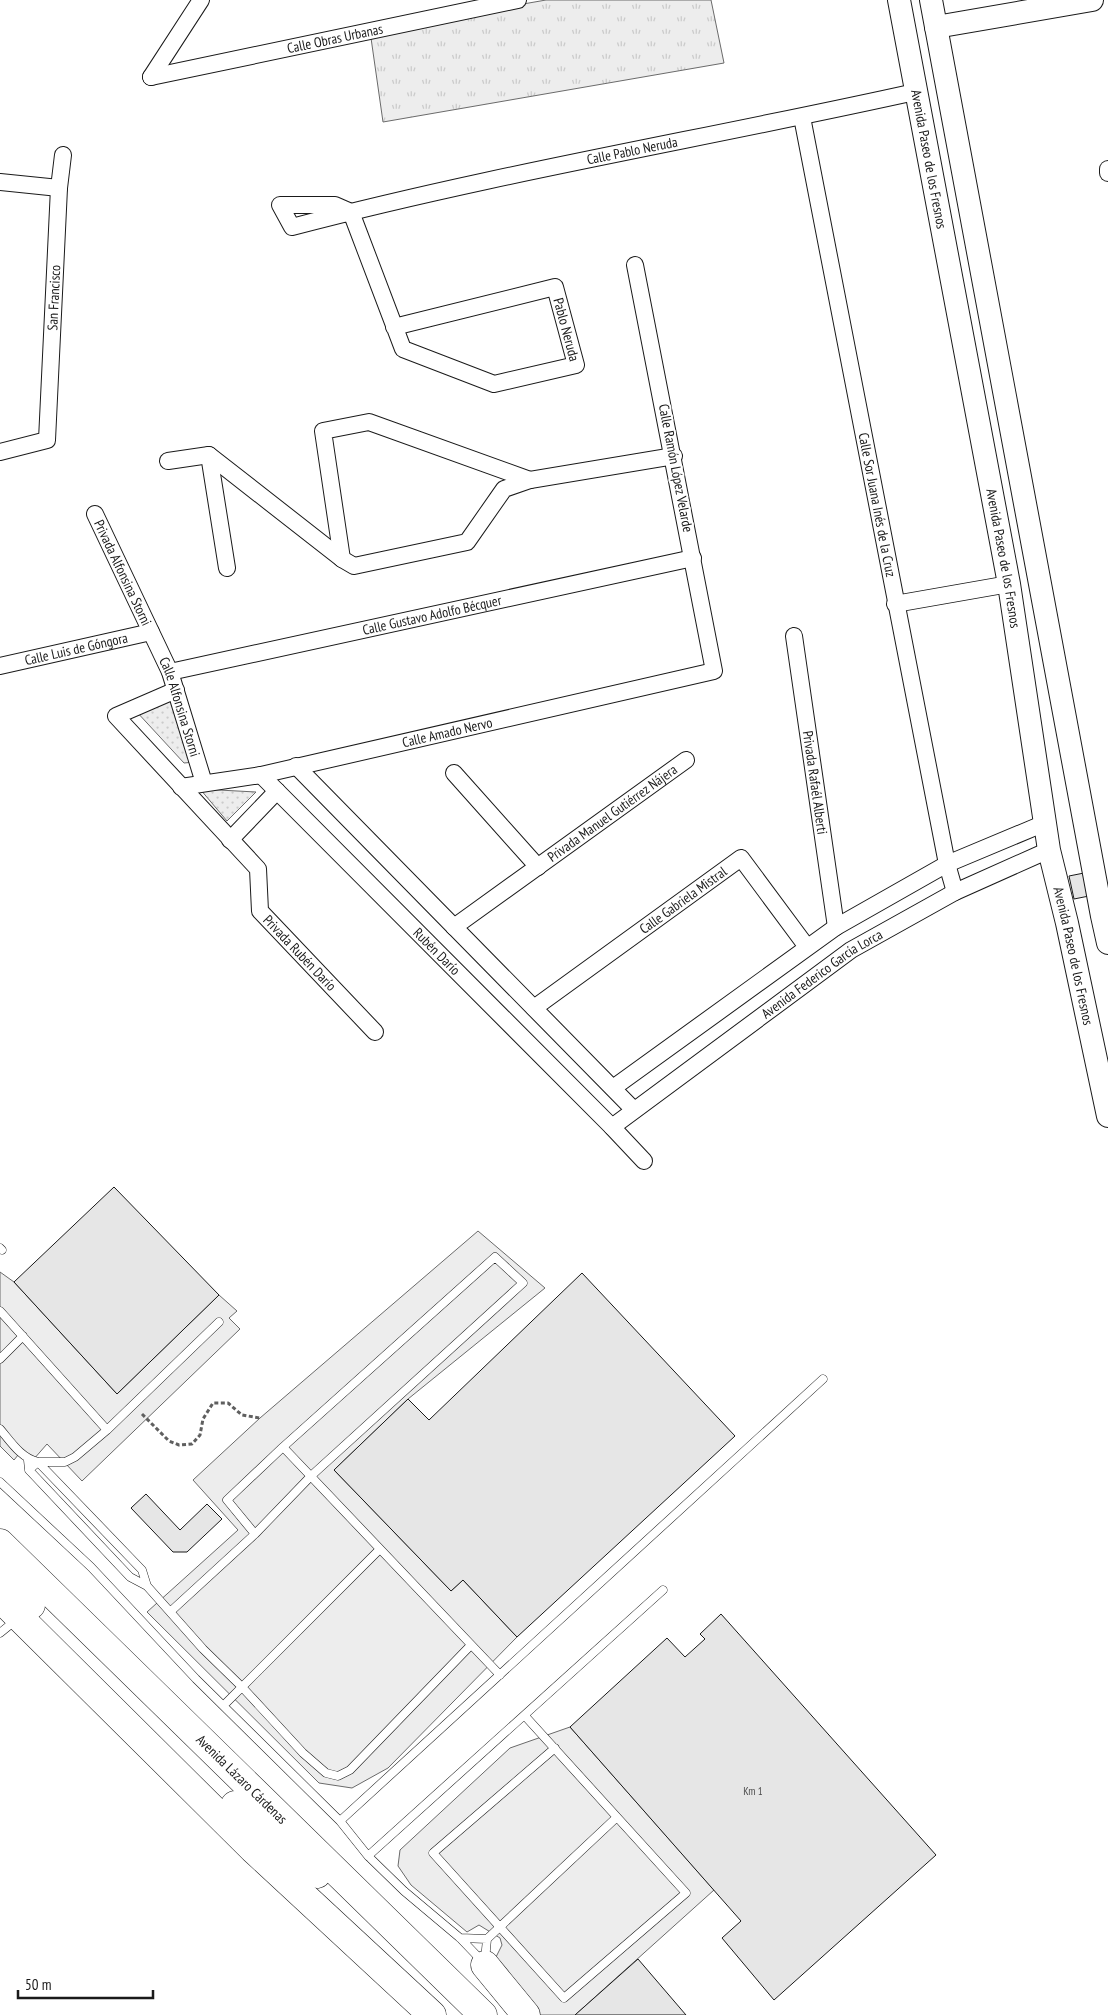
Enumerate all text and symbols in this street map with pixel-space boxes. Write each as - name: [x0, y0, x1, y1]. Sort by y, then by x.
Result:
- street label: Calle Obras Urbanas: [285, 20, 385, 57]
- street label: Avenida Paseo de los Fresnos: [907, 88, 951, 231]
- street label: Calle Pablo Neruda: [585, 133, 679, 169]
- street label: San Francisco: [43, 264, 64, 331]
- street label: Pablo Neruda: [549, 296, 584, 363]
- street label: Calle Ramón López Velarde: [655, 402, 697, 534]
- street label: Calle Sor Juana Inés de la Cruz: [854, 431, 900, 578]
- street label: Avenida Paseo de los Fresnos: [982, 487, 1025, 629]
- street label: Privada Alfonsina Storni: [90, 517, 156, 629]
- street label: Calle Gustavo Adolfo Bécquer: [361, 591, 503, 639]
- street label: Calle Luis de Góngora: [23, 629, 129, 669]
- street label: Calle Alfonsina Storni: [155, 654, 204, 759]
- street label: Calle Amado Nervo: [400, 713, 494, 751]
- street label: Privada Rafaél Alberti: [799, 729, 832, 836]
- street label: Privada Manuel Gutiérrez Nájera: [544, 760, 681, 866]
- street label: Calle Gabriela Mistral: [636, 862, 731, 938]
- street label: Avenida Paseo de los Fresnos: [1049, 885, 1098, 1027]
- street label: Privada Rubén Darío: [259, 911, 340, 995]
- street label: Rubén Darío: [409, 924, 464, 979]
- street label: Avenida Federico García Lorca: [758, 925, 886, 1022]
- street label: Avenida Lázaro Cárdenas: [192, 1731, 291, 1828]
- house number: Km 1: [743, 1784, 763, 1798]
- scale bar: [18, 1968, 152, 2000]
- text: 50 m: [25, 1975, 51, 1994]

